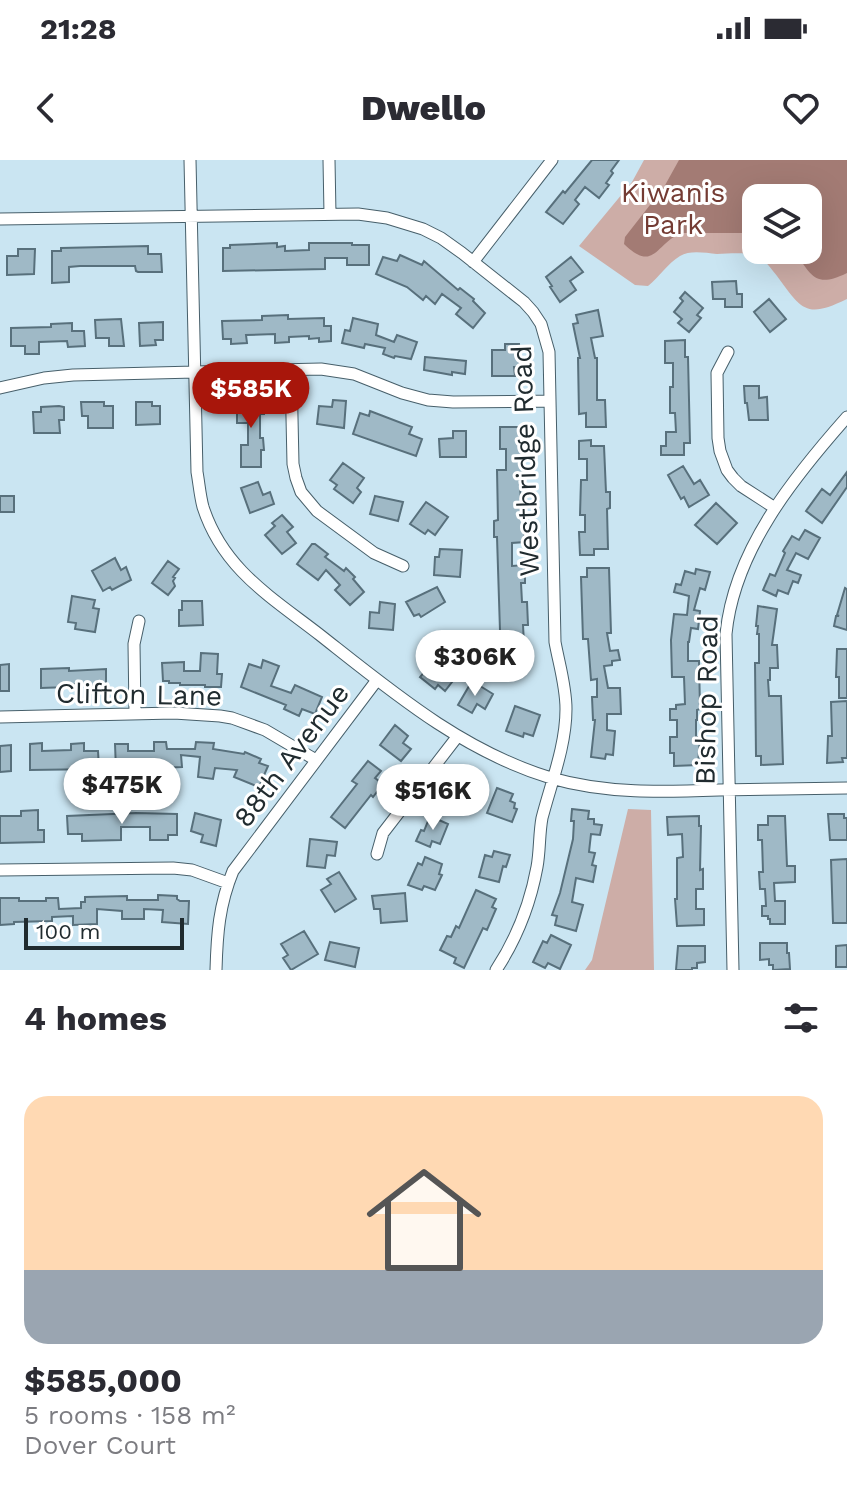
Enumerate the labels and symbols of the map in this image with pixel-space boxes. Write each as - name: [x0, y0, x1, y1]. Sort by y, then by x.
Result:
- park label: Kiwanis Park: [621, 176, 725, 241]
- street label: Westbridge Road: [505, 345, 546, 577]
- pin: $585K: [195, 362, 307, 430]
- street label: Bishop Road: [689, 615, 724, 785]
- pin: $306K: [419, 630, 531, 698]
- street label: Clifton Lane: [56, 677, 222, 712]
- street label: 88th Avenue: [227, 677, 356, 834]
- pin: $475K: [66, 758, 178, 826]
- pin: $516K: [377, 764, 489, 832]
- scale bar: [24, 914, 184, 950]

